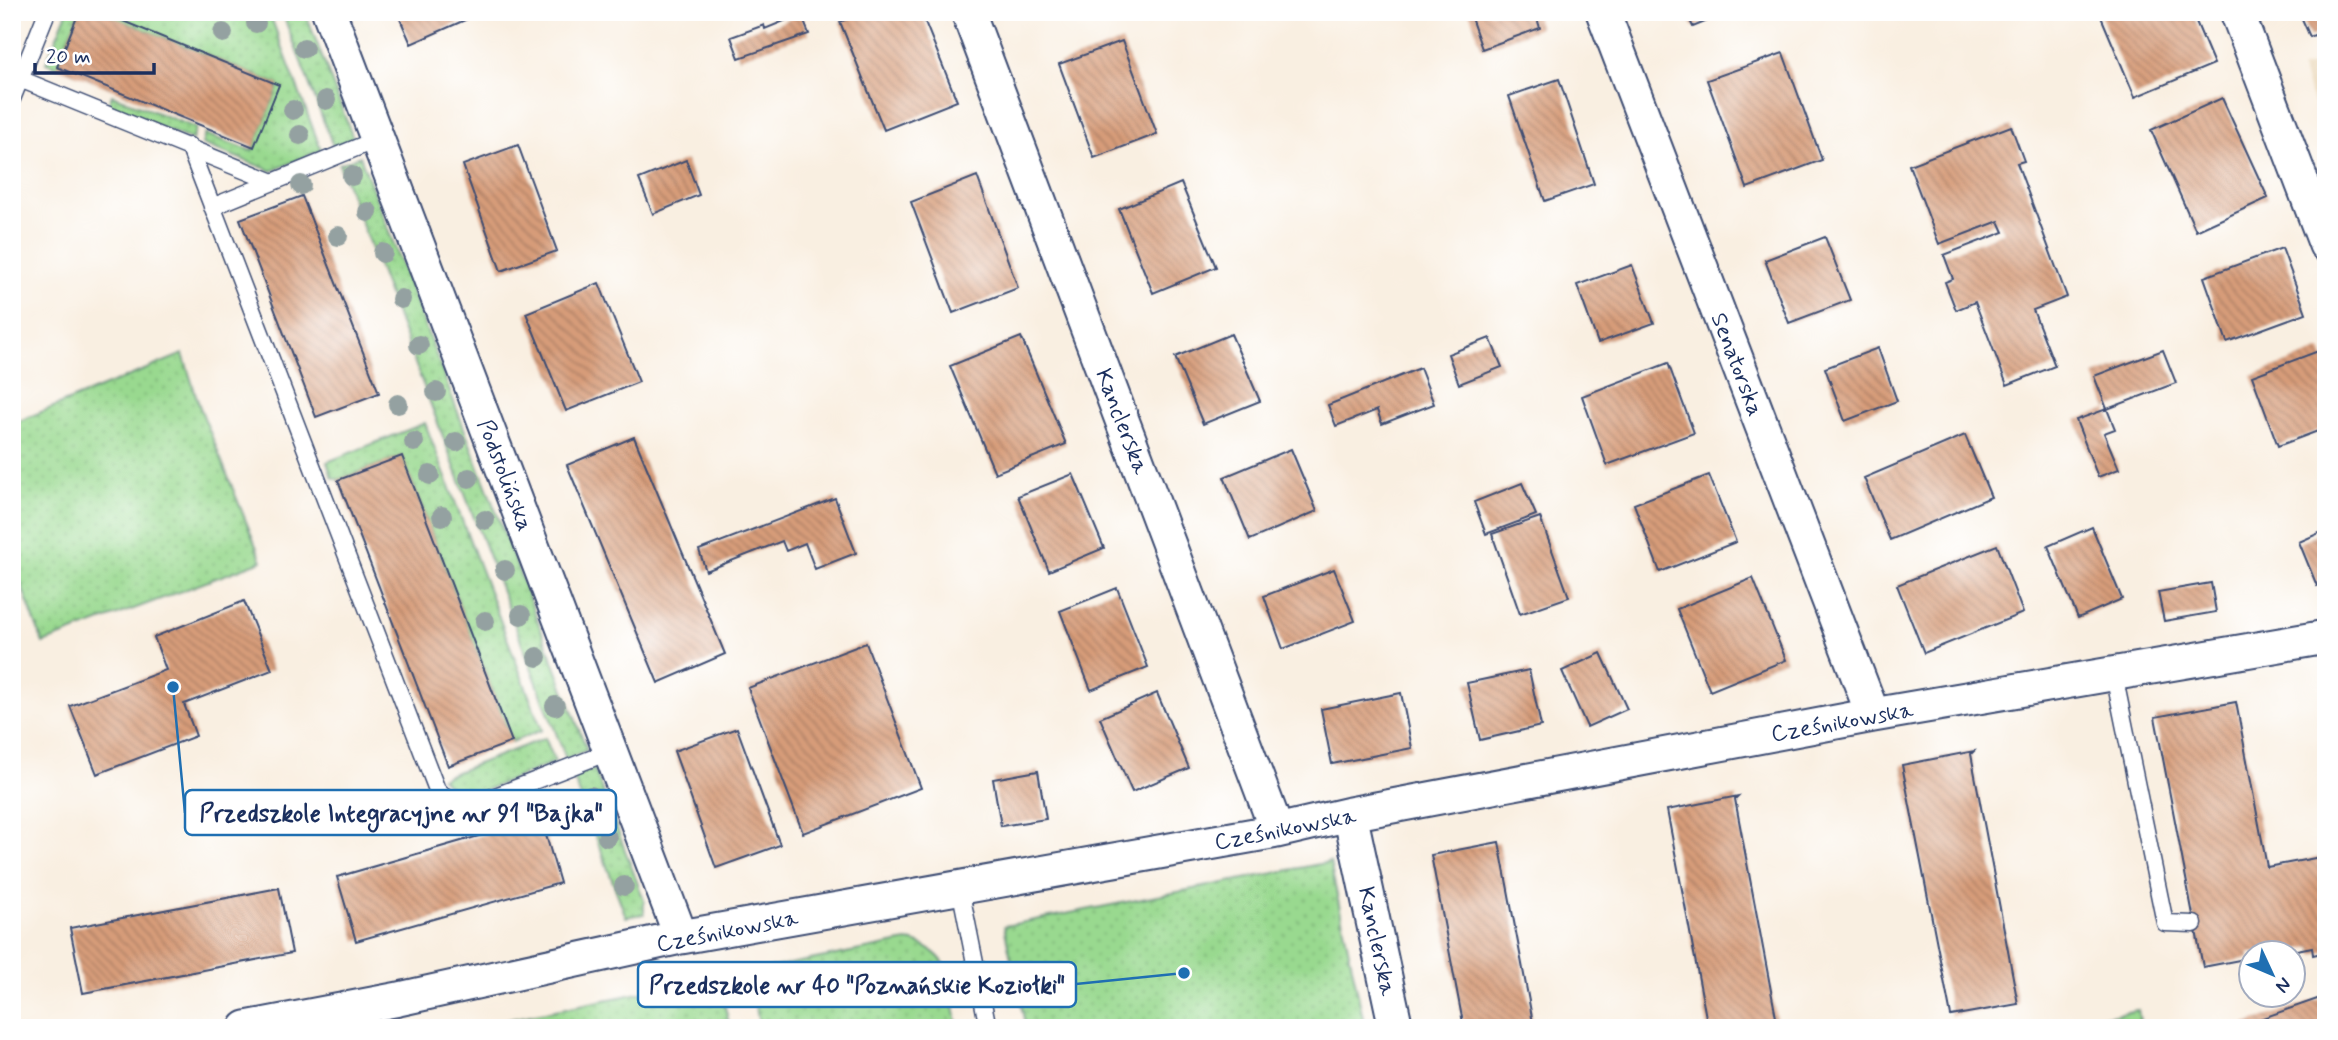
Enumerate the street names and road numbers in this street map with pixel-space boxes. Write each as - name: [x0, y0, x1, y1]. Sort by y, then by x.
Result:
- street label: Senatorska: [1703, 309, 1770, 421]
- street label: Kanclerska: [1087, 365, 1155, 479]
- street label: Podstolińska: [469, 416, 539, 536]
- street label: Cześnikowska: [1769, 696, 1916, 750]
- street label: Cześnikowska: [1212, 801, 1359, 858]
- street label: Kanclerska: [1350, 884, 1402, 999]
- street label: Cześnikowska: [654, 903, 801, 960]

